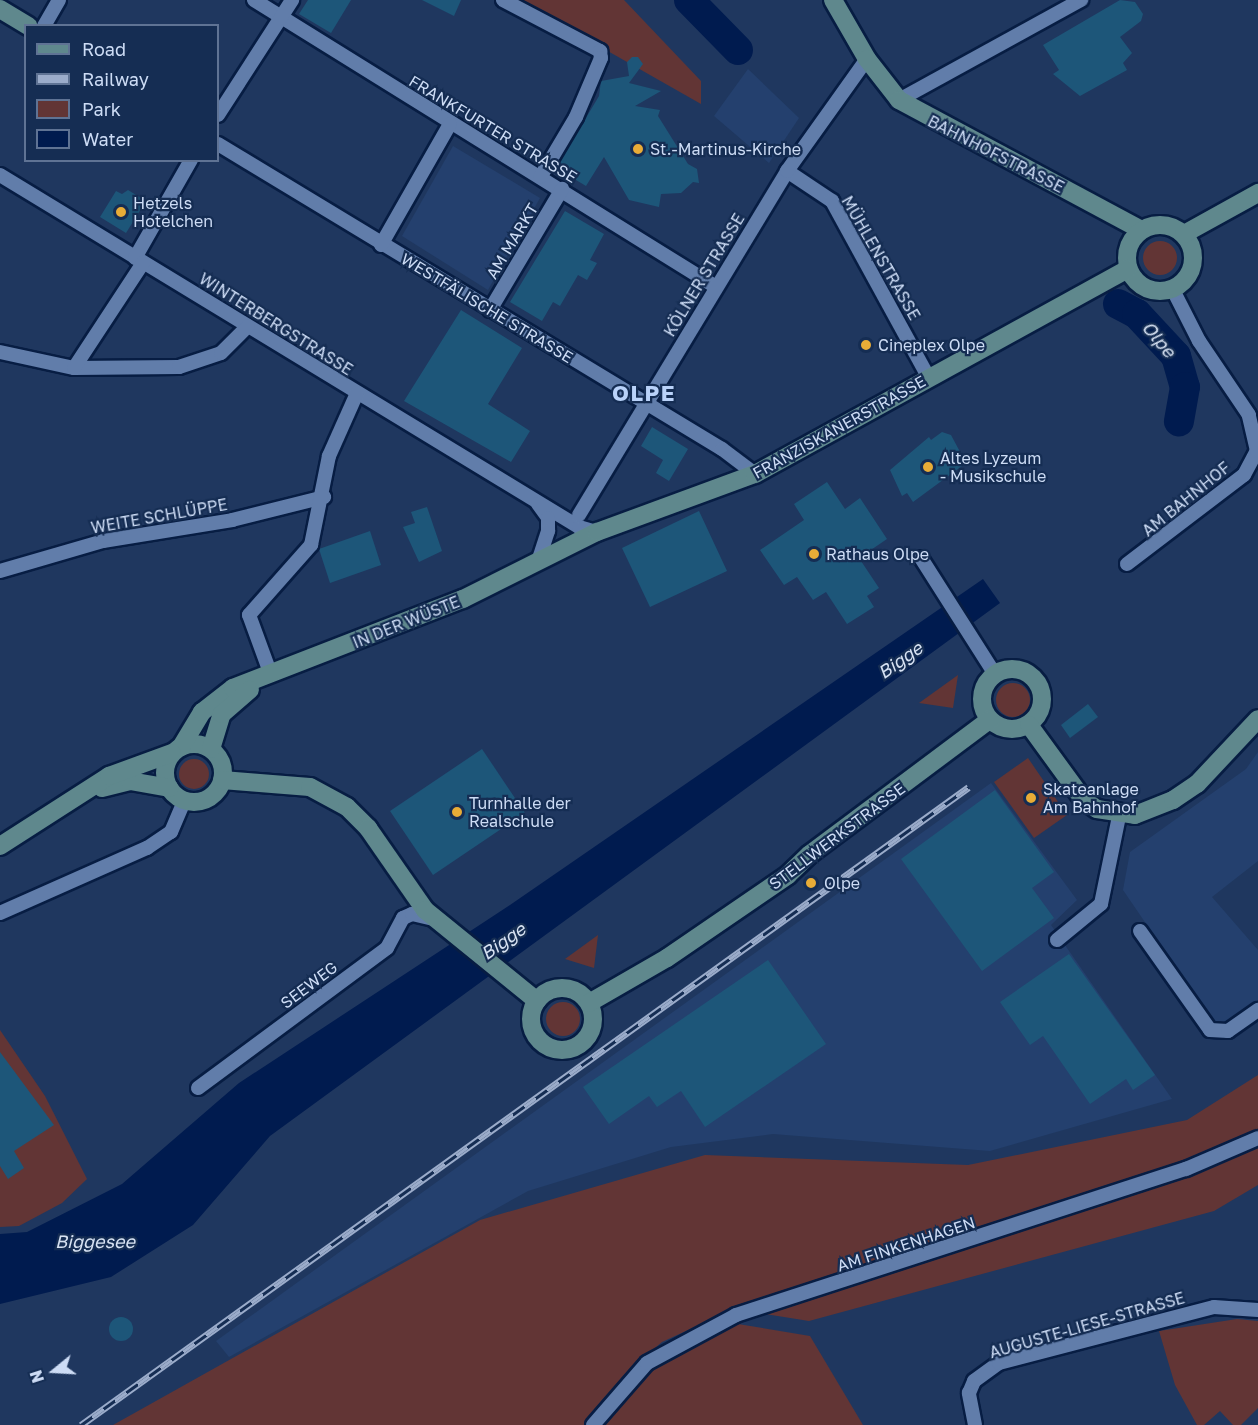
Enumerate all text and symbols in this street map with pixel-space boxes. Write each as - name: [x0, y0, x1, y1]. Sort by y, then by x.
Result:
- legend: [24, 24, 219, 162]
- text: Road: [82, 38, 126, 60]
- text: Railway: [82, 68, 149, 90]
- street label: FRANKFURTER STRASSE: [406, 71, 580, 187]
- text: Park: [82, 98, 121, 120]
- street label: BAHNHOFSTRASSE: [925, 111, 1067, 197]
- text: Water: [82, 128, 133, 150]
- place label: St.-Martinus-Kirche: [650, 139, 801, 159]
- marker: St.-Martinus-Kirche: [631, 142, 645, 156]
- street label: MÜHLENSTRASSE: [838, 192, 924, 324]
- place label: Hetzels Hotelchen: [133, 193, 213, 231]
- street label: AM MARKT: [482, 200, 542, 282]
- marker: Hetzels Hotelchen: [114, 205, 128, 219]
- street label: KÖLNER STRASSE: [660, 210, 748, 340]
- street label: WESTFÄLISCHE STRASSE: [398, 249, 576, 367]
- street label: WINTERBERGSTRASSE: [196, 269, 356, 379]
- water label: Olpe: [1138, 317, 1180, 361]
- place label: Cineplex Olpe: [878, 335, 985, 355]
- marker: Cineplex Olpe: [859, 338, 873, 352]
- street label: FRANZISKANERSTRASSE: [749, 371, 929, 483]
- district label: OLPE: [612, 380, 676, 406]
- place label: Altes Lyzeum - Musikschule: [940, 448, 1046, 486]
- street label: AM BAHNHOF: [1138, 458, 1234, 540]
- marker: Altes Lyzeum - Musikschule: [921, 460, 935, 474]
- street label: WEITE SCHLÜPPE: [89, 495, 229, 537]
- place label: Rathaus Olpe: [826, 544, 929, 564]
- marker: Rathaus Olpe: [807, 547, 821, 561]
- street label: IN DER WÜSTE: [350, 592, 462, 652]
- water label: Bigge: [874, 637, 926, 683]
- street label: STELLWERKSTRASSE: [765, 779, 909, 893]
- place label: Skateanlage Am Bahnhof: [1043, 779, 1139, 817]
- marker: Skateanlage Am Bahnhof: [1024, 791, 1038, 805]
- place label: Turnhalle der Realschule: [469, 793, 571, 831]
- marker: Turnhalle der Realschule: [450, 805, 464, 819]
- place label: Olpe: [824, 873, 860, 893]
- marker: Olpe: [802, 874, 820, 892]
- water label: Bigge: [477, 918, 529, 964]
- street label: SEEWEG: [277, 957, 341, 1013]
- street label: AM FINKENHAGEN: [835, 1213, 977, 1275]
- water label: Biggesee: [55, 1230, 135, 1252]
- street label: AUGUSTE-LIESE-STRASSE: [987, 1288, 1187, 1362]
- north arrow: [24, 1341, 84, 1401]
- text: N: [25, 1368, 48, 1385]

